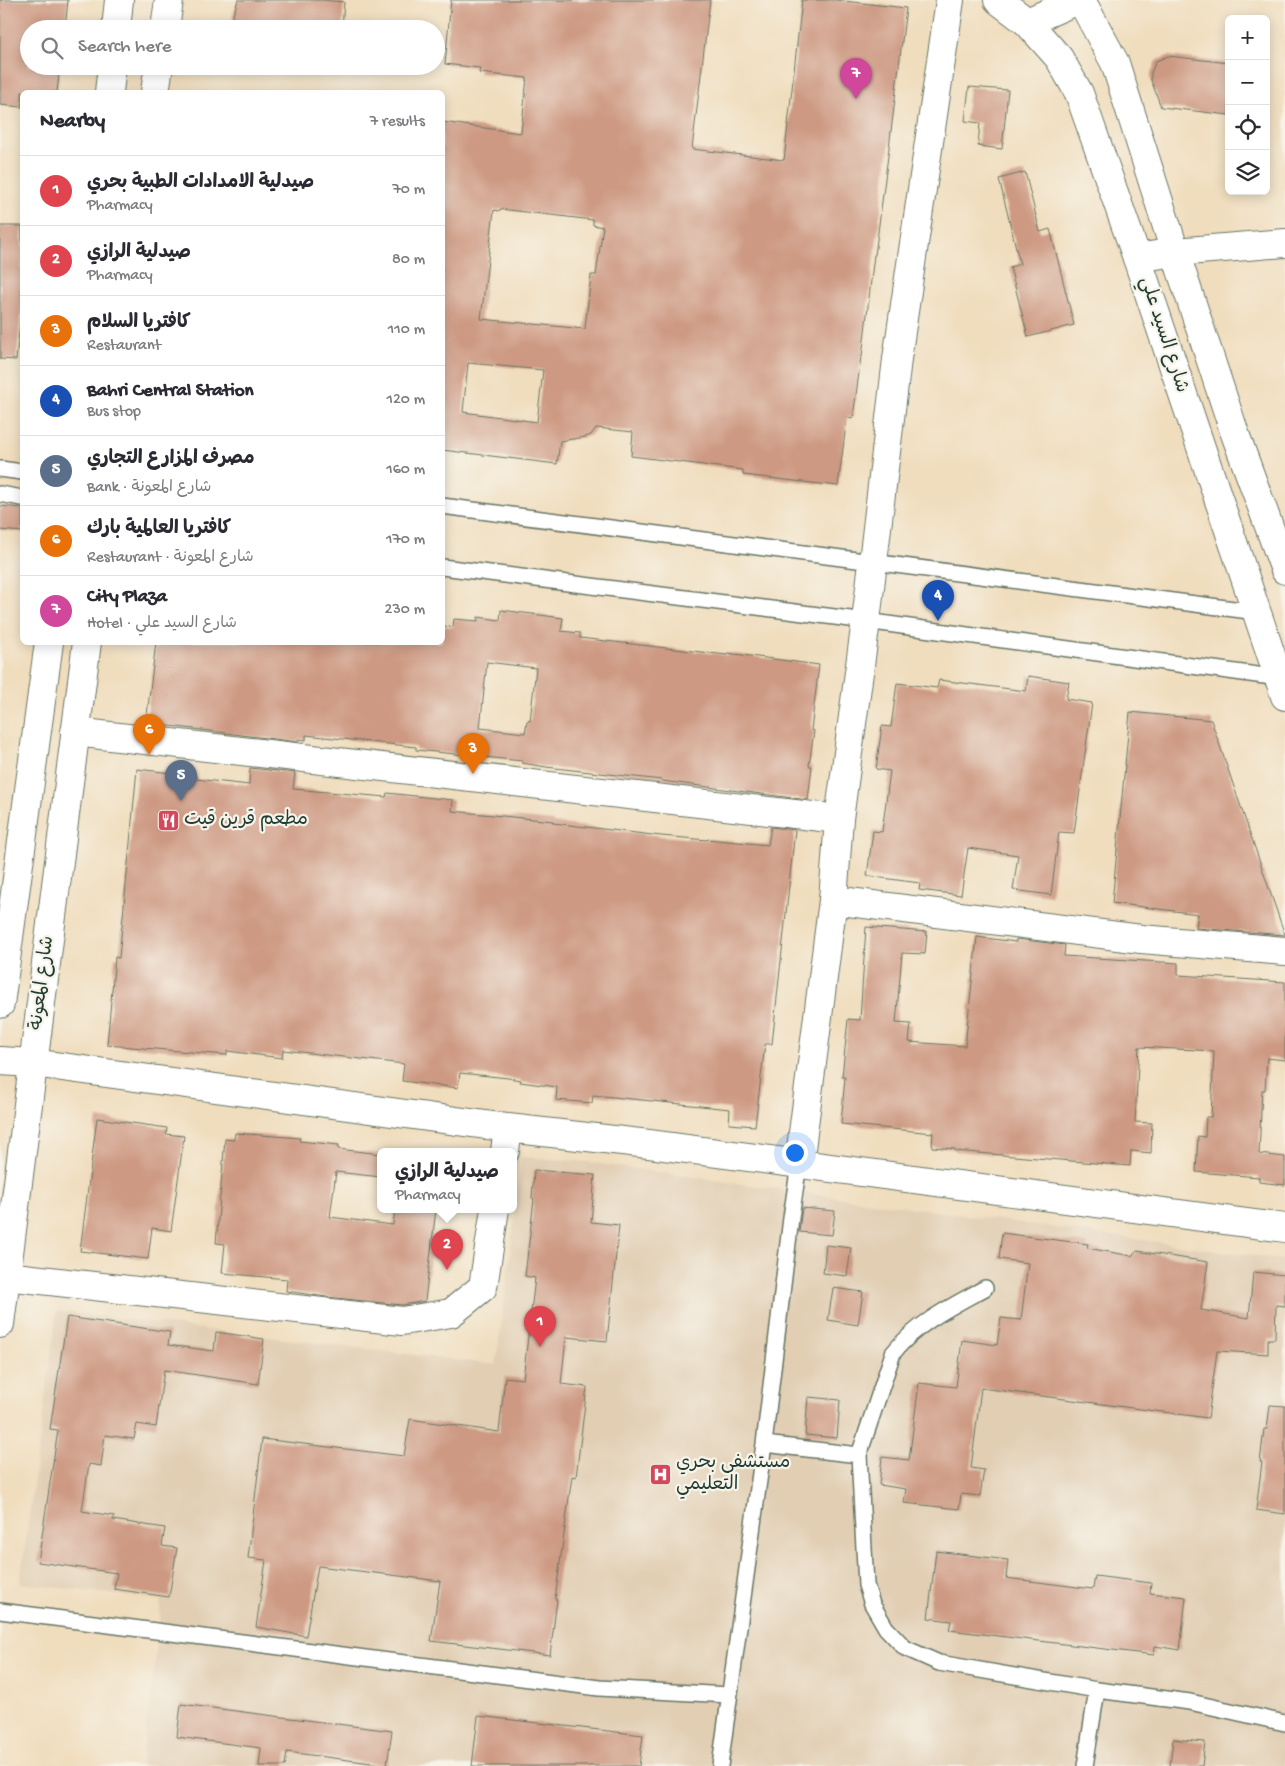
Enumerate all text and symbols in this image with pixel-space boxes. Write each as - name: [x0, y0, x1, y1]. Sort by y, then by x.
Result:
- map controls: [1225, 15, 1270, 195]
- button: +: [1225, 15, 1270, 60]
- search box: [20, 20, 445, 75]
- icon: search: [38, 34, 66, 62]
- text: Search here: [78, 36, 172, 59]
- pin: 7: [840, 58, 872, 99]
- button: −: [1225, 60, 1270, 105]
- button: locate: [1225, 105, 1270, 150]
- text: Nearby: [40, 110, 105, 135]
- text: 7 results: [370, 113, 425, 132]
- button: layers: [1225, 150, 1270, 195]
- text: صيدلية الامدادات الطبية بحري: [87, 172, 314, 195]
- text: 1: [53, 181, 59, 200]
- text: 70 m: [392, 181, 425, 200]
- text: Pharmacy: [87, 197, 153, 216]
- text: صيدلية الرازي: [87, 242, 191, 265]
- text: 2: [52, 251, 60, 270]
- text: 80 m: [392, 251, 425, 270]
- text: Pharmacy: [87, 267, 153, 286]
- street label: شارع السيد علي: [1132, 274, 1193, 397]
- text: كافتريا السلام: [87, 312, 191, 335]
- text: 3: [52, 321, 60, 340]
- text: 110 m: [388, 321, 425, 340]
- text: Restaurant: [87, 337, 161, 356]
- text: Bahri Central Station: [87, 380, 254, 403]
- text: 4: [52, 391, 60, 410]
- text: 120 m: [386, 391, 425, 410]
- text: Bus stop: [87, 403, 141, 422]
- text: مصرف المزارع التجاري: [87, 448, 254, 471]
- text: 5: [52, 461, 60, 480]
- text: 160 m: [386, 461, 425, 480]
- text: Bank · شارع المعونة: [87, 479, 211, 498]
- text: كافتريا العالمية بارك: [87, 518, 231, 541]
- text: 6: [52, 531, 60, 550]
- text: 170 m: [386, 531, 425, 550]
- text: Restaurant · شارع المعونة: [87, 549, 254, 568]
- pin: 4: [922, 580, 954, 621]
- text: City Plaza: [87, 586, 167, 609]
- text: 7: [52, 601, 60, 620]
- text: 230 m: [385, 601, 425, 620]
- text: Hotel · شارع السيد علي: [87, 615, 237, 634]
- pin: 6: [133, 714, 165, 755]
- pin: 3: [457, 733, 489, 774]
- pin: 5: [165, 760, 197, 801]
- restaurant icon: مطعم قرين قيت: [156, 808, 180, 832]
- place label: مطعم قرين قيت: [184, 809, 308, 832]
- street label: شارع المعونة: [26, 934, 60, 1032]
- your location: [782, 1140, 808, 1166]
- popup: [377, 1148, 517, 1213]
- text: صيدلية الرازي: [395, 1162, 499, 1185]
- text: Pharmacy: [395, 1187, 461, 1206]
- pin: 2: [431, 1229, 463, 1270]
- pin: 1: [524, 1306, 556, 1347]
- place label: مستشفى بحري التعليمي: [676, 1452, 790, 1499]
- hospital icon: مستشفى بحري التعليمي: [648, 1462, 672, 1486]

